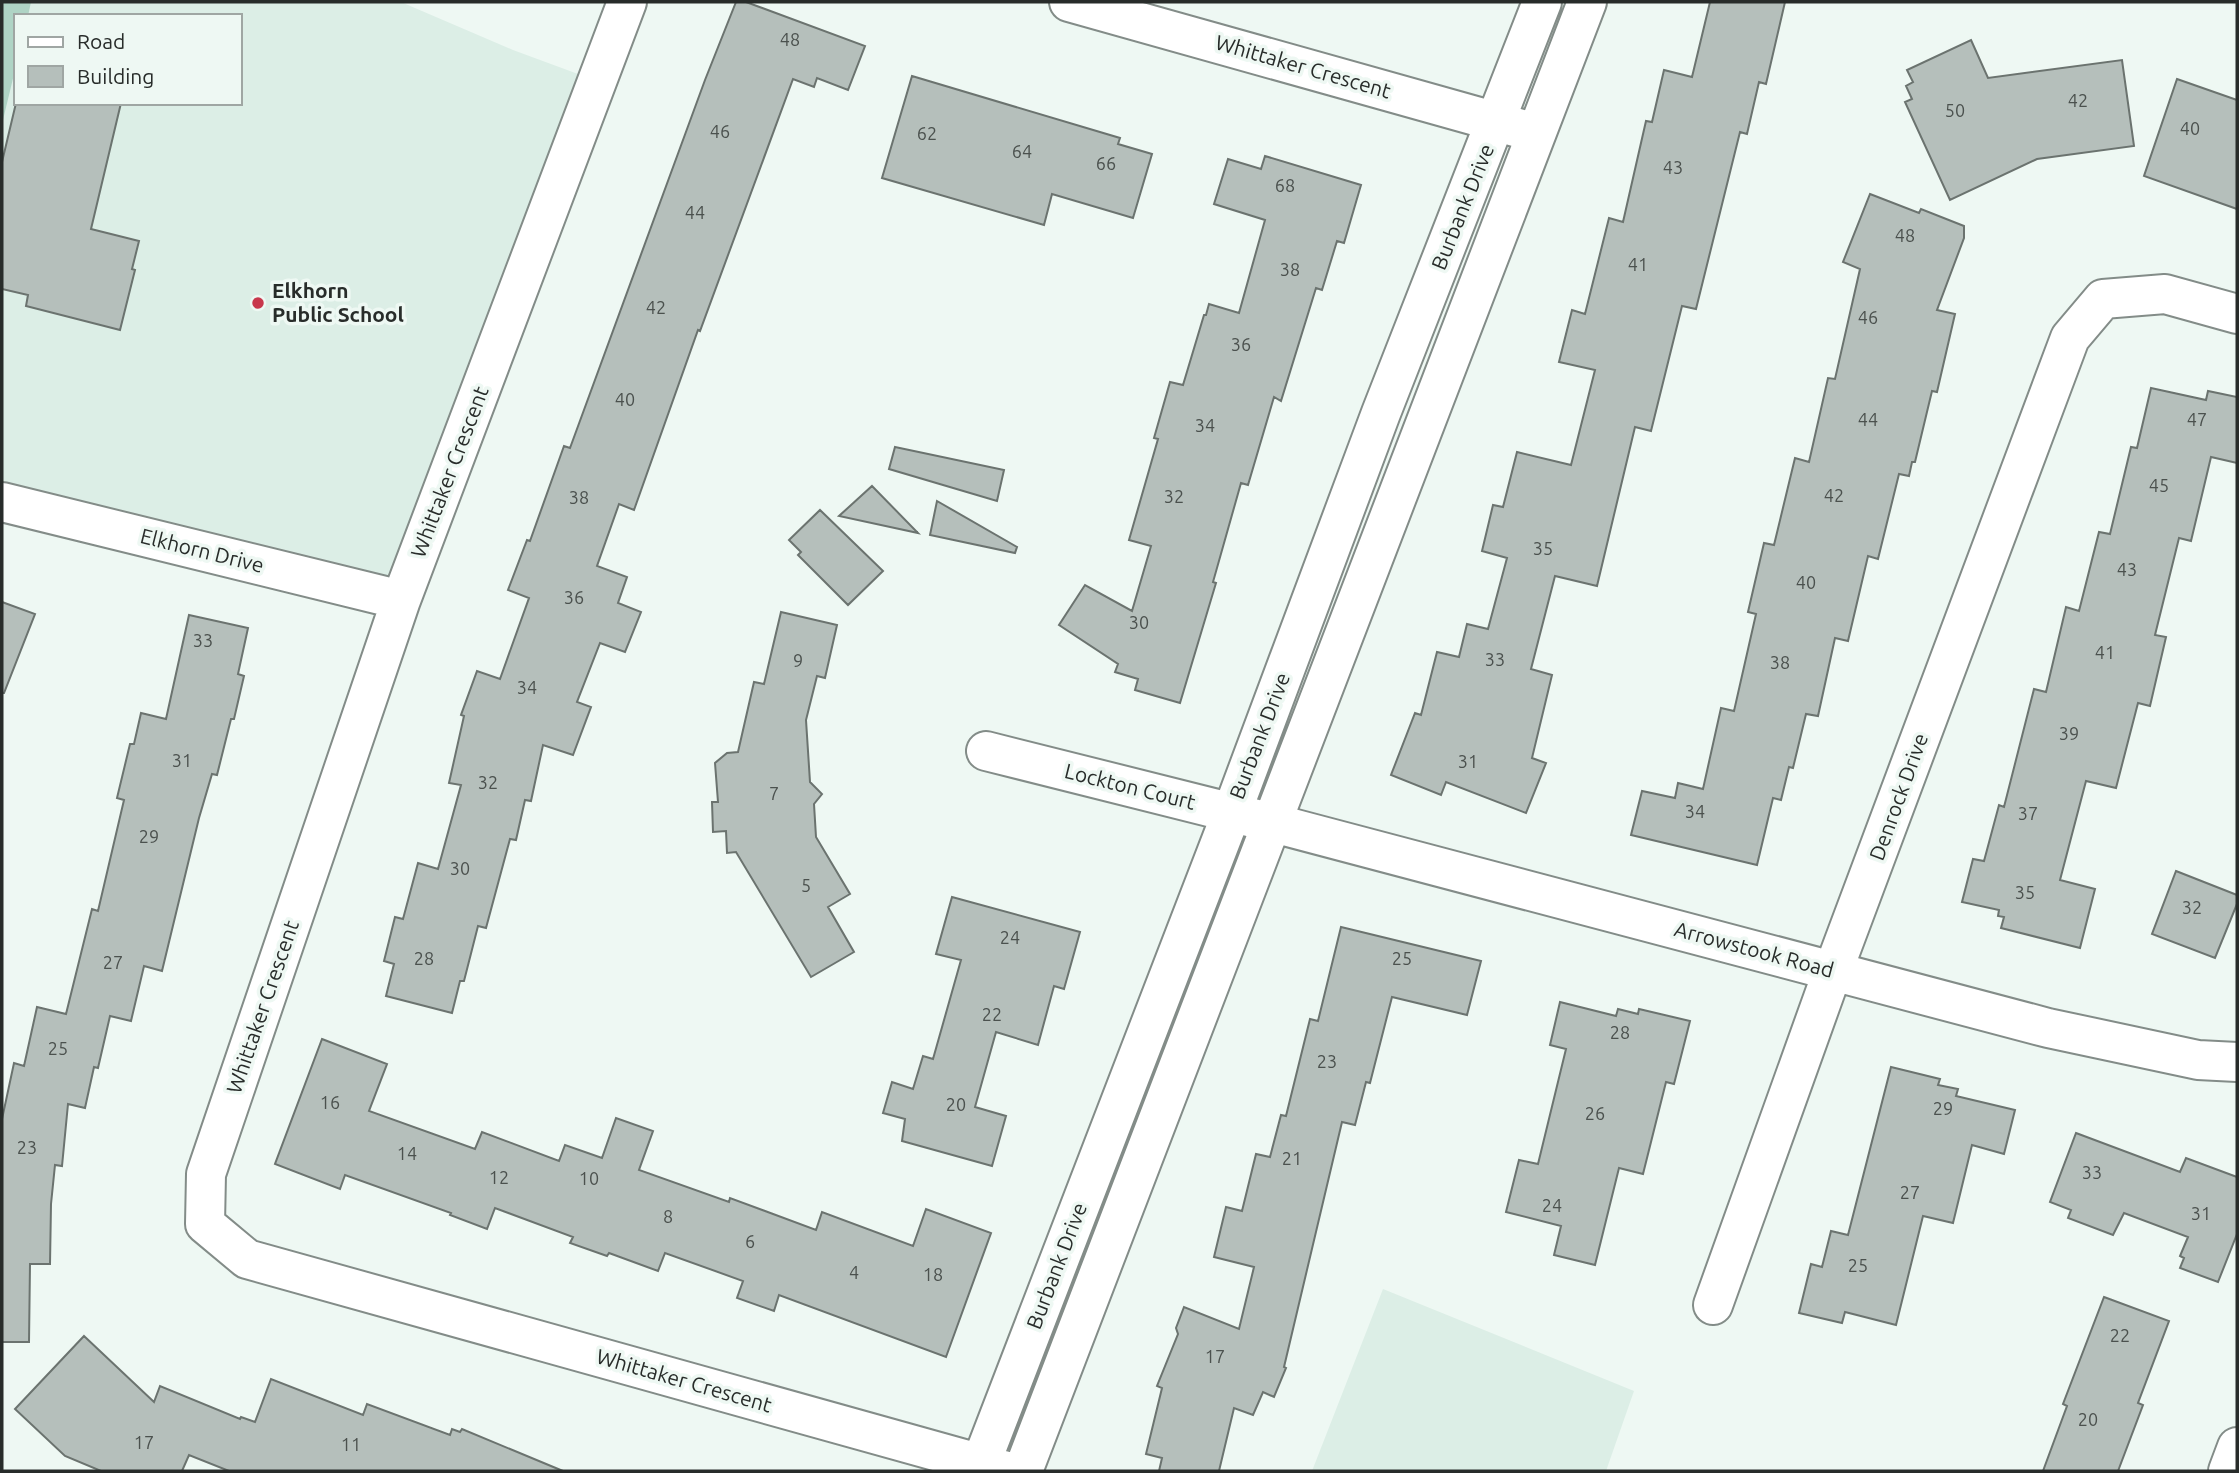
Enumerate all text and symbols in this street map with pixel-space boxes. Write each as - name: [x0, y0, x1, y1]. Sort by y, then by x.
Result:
- legend: [14, 14, 242, 105]
- text: Road: [77, 29, 125, 53]
- house number: 48: [780, 29, 800, 49]
- street label: Whittaker Crescent: [1213, 30, 1394, 103]
- text: Building: [77, 64, 154, 88]
- house number: 42: [2068, 90, 2088, 110]
- house number: 50: [1945, 100, 1965, 120]
- house number: 40: [2180, 118, 2200, 138]
- house number: 46: [710, 121, 730, 141]
- house number: 62: [917, 123, 937, 143]
- street label: Burbank Drive: [1426, 140, 1498, 273]
- house number: 64: [1012, 141, 1032, 161]
- house number: 66: [1096, 153, 1116, 173]
- house number: 43: [1663, 157, 1683, 177]
- house number: 68: [1275, 175, 1295, 195]
- house number: 44: [685, 202, 705, 222]
- house number: 48: [1895, 225, 1915, 245]
- house number: 41: [1628, 254, 1648, 274]
- house number: 38: [1280, 259, 1300, 279]
- place label: Elkhorn Public School: [272, 278, 404, 326]
- marker: Elkhorn Public School: [250, 295, 266, 311]
- house number: 42: [646, 297, 666, 317]
- house number: 46: [1858, 307, 1878, 327]
- house number: 36: [1231, 334, 1251, 354]
- street label: Whittaker Crescent: [405, 383, 493, 561]
- house number: 40: [615, 389, 635, 409]
- house number: 44: [1858, 409, 1878, 429]
- house number: 47: [2187, 409, 2207, 429]
- house number: 34: [1195, 415, 1215, 435]
- house number: 45: [2149, 475, 2169, 495]
- house number: 42: [1824, 485, 1844, 505]
- house number: 32: [1164, 486, 1184, 506]
- house number: 38: [569, 487, 589, 507]
- street label: Elkhorn Drive: [138, 523, 267, 577]
- house number: 35: [1533, 538, 1553, 558]
- house number: 43: [2117, 559, 2137, 579]
- house number: 40: [1796, 572, 1816, 592]
- house number: 36: [564, 587, 584, 607]
- house number: 30: [1129, 612, 1149, 632]
- house number: 33: [193, 630, 213, 650]
- house number: 41: [2095, 642, 2115, 662]
- house number: 33: [1485, 649, 1505, 669]
- house number: 9: [793, 650, 803, 670]
- house number: 38: [1770, 652, 1790, 672]
- street label: Burbank Drive: [1224, 669, 1294, 802]
- house number: 34: [517, 677, 537, 697]
- house number: 39: [2059, 723, 2079, 743]
- street label: Denrock Drive: [1864, 730, 1932, 863]
- house number: 31: [172, 750, 192, 770]
- house number: 31: [1458, 751, 1478, 771]
- street label: Lockton Court: [1062, 758, 1198, 814]
- house number: 32: [478, 772, 498, 792]
- house number: 7: [769, 783, 779, 803]
- house number: 34: [1685, 801, 1705, 821]
- house number: 37: [2018, 803, 2038, 823]
- house number: 29: [139, 826, 159, 846]
- house number: 30: [450, 858, 470, 878]
- house number: 5: [801, 875, 811, 895]
- house number: 35: [2015, 882, 2035, 902]
- house number: 32: [2182, 897, 2202, 917]
- street label: Arrowstook Road: [1672, 916, 1836, 982]
- street label: Whittaker Crescent: [221, 917, 303, 1096]
- house number: 24: [1000, 927, 1020, 947]
- house number: 28: [414, 948, 434, 968]
- house number: 25: [1392, 948, 1412, 968]
- house number: 27: [103, 952, 123, 972]
- house number: 22: [982, 1004, 1002, 1024]
- house number: 28: [1610, 1022, 1630, 1042]
- house number: 25: [48, 1038, 68, 1058]
- house number: 23: [1317, 1051, 1337, 1071]
- house number: 16: [320, 1092, 340, 1112]
- house number: 20: [946, 1094, 966, 1114]
- house number: 29: [1933, 1098, 1953, 1118]
- house number: 26: [1585, 1103, 1605, 1123]
- house number: 23: [17, 1137, 37, 1157]
- house number: 14: [397, 1143, 417, 1163]
- house number: 21: [1282, 1148, 1302, 1168]
- house number: 33: [2082, 1162, 2102, 1182]
- house number: 12: [489, 1167, 509, 1187]
- house number: 10: [579, 1168, 599, 1188]
- house number: 27: [1900, 1182, 1920, 1202]
- house number: 24: [1542, 1195, 1562, 1215]
- street label: Burbank Drive: [1021, 1199, 1091, 1332]
- house number: 31: [2191, 1203, 2211, 1223]
- house number: 8: [663, 1206, 673, 1226]
- house number: 6: [745, 1231, 755, 1251]
- house number: 25: [1848, 1255, 1868, 1275]
- house number: 4: [849, 1262, 859, 1282]
- house number: 18: [923, 1264, 943, 1284]
- house number: 22: [2110, 1325, 2130, 1345]
- street label: Whittaker Crescent: [594, 1344, 775, 1417]
- house number: 17: [1205, 1346, 1225, 1366]
- house number: 20: [2078, 1409, 2098, 1429]
- house number: 17: [134, 1432, 154, 1452]
- house number: 11: [341, 1434, 361, 1454]

